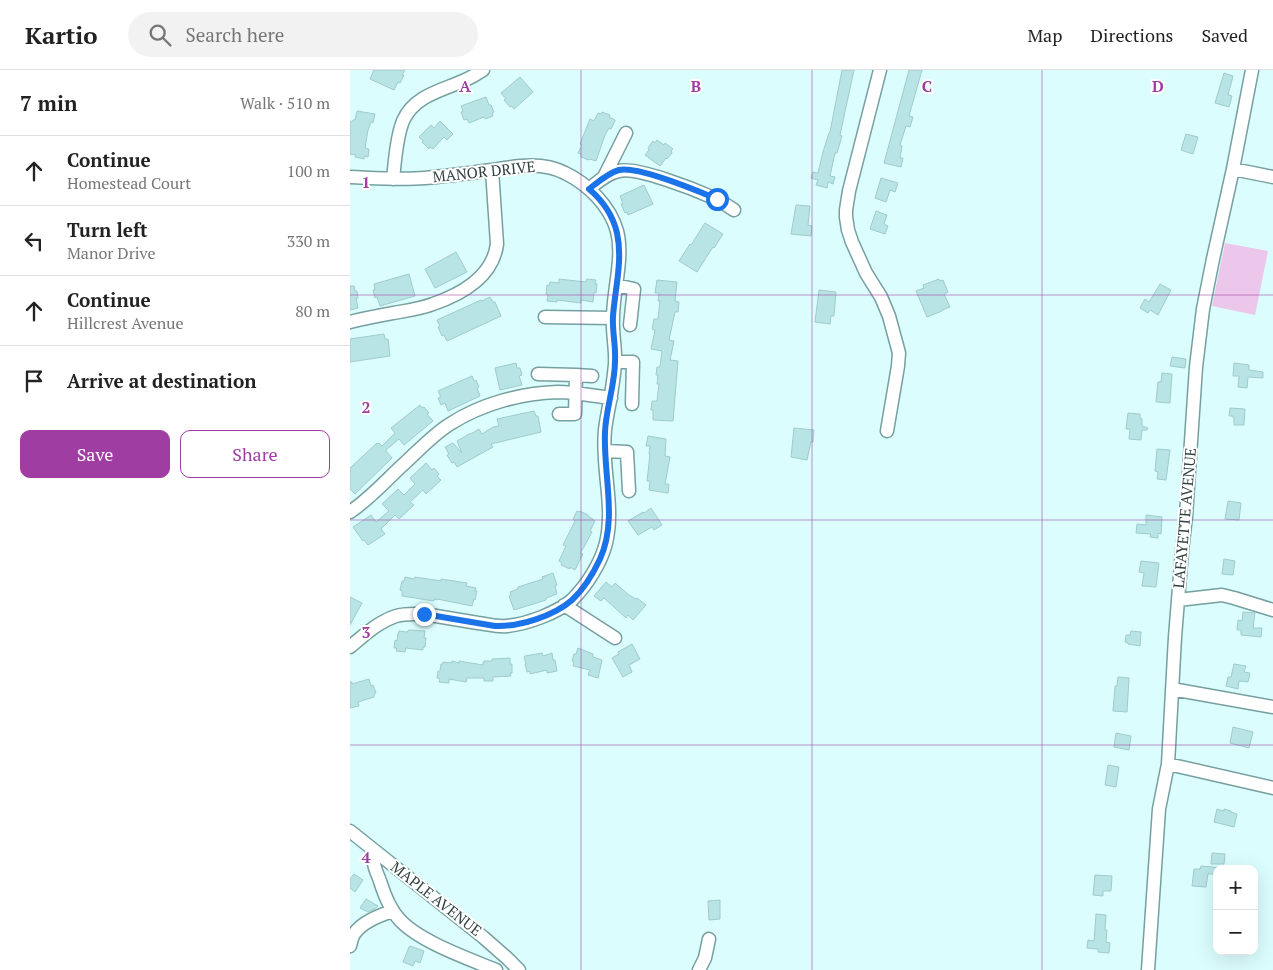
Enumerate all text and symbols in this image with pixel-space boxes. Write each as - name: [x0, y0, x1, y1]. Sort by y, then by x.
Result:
- search box: [128, 12, 478, 57]
- text: Kartio: [25, 19, 98, 51]
- icon: search: [146, 21, 174, 49]
- text: Search here: [186, 22, 284, 47]
- text: Map: [1027, 23, 1062, 47]
- text: Directions: [1090, 23, 1173, 47]
- text: Saved: [1201, 23, 1248, 47]
- text: A: [459, 75, 471, 97]
- text: B: [691, 75, 701, 97]
- text: C: [922, 75, 932, 97]
- text: D: [1152, 75, 1164, 97]
- text: 7 min: [20, 89, 77, 117]
- text: Walk · 510 m: [240, 92, 330, 114]
- text: Continue: [67, 147, 151, 172]
- street label: MANOR DRIVE: [432, 156, 536, 186]
- icon: ahead: [20, 157, 48, 185]
- text: 100 m: [287, 160, 330, 182]
- text: 1: [361, 171, 371, 193]
- text: Homestead Court: [67, 172, 191, 194]
- route start: [706, 188, 729, 211]
- text: Turn left: [67, 217, 148, 242]
- icon: left: [20, 227, 48, 255]
- text: 330 m: [287, 230, 330, 252]
- text: Manor Drive: [67, 242, 156, 264]
- text: Continue: [67, 287, 151, 312]
- icon: ahead: [20, 297, 48, 325]
- text: 80 m: [295, 300, 330, 322]
- text: Hillcrest Avenue: [67, 312, 184, 334]
- icon: arrive: [20, 367, 48, 395]
- text: Arrive at destination: [67, 368, 256, 393]
- text: 2: [361, 396, 371, 418]
- button: Save: [20, 430, 170, 478]
- button: Share: [180, 430, 330, 478]
- street label: LAFAYETTE AVENUE: [1168, 447, 1200, 589]
- route end: [413, 603, 436, 626]
- text: 3: [361, 621, 371, 643]
- text: 4: [361, 846, 371, 868]
- street label: MAPLE AVENUE: [387, 856, 486, 940]
- map controls: [1213, 865, 1258, 955]
- button: +: [1213, 865, 1258, 910]
- button: −: [1213, 910, 1258, 955]

